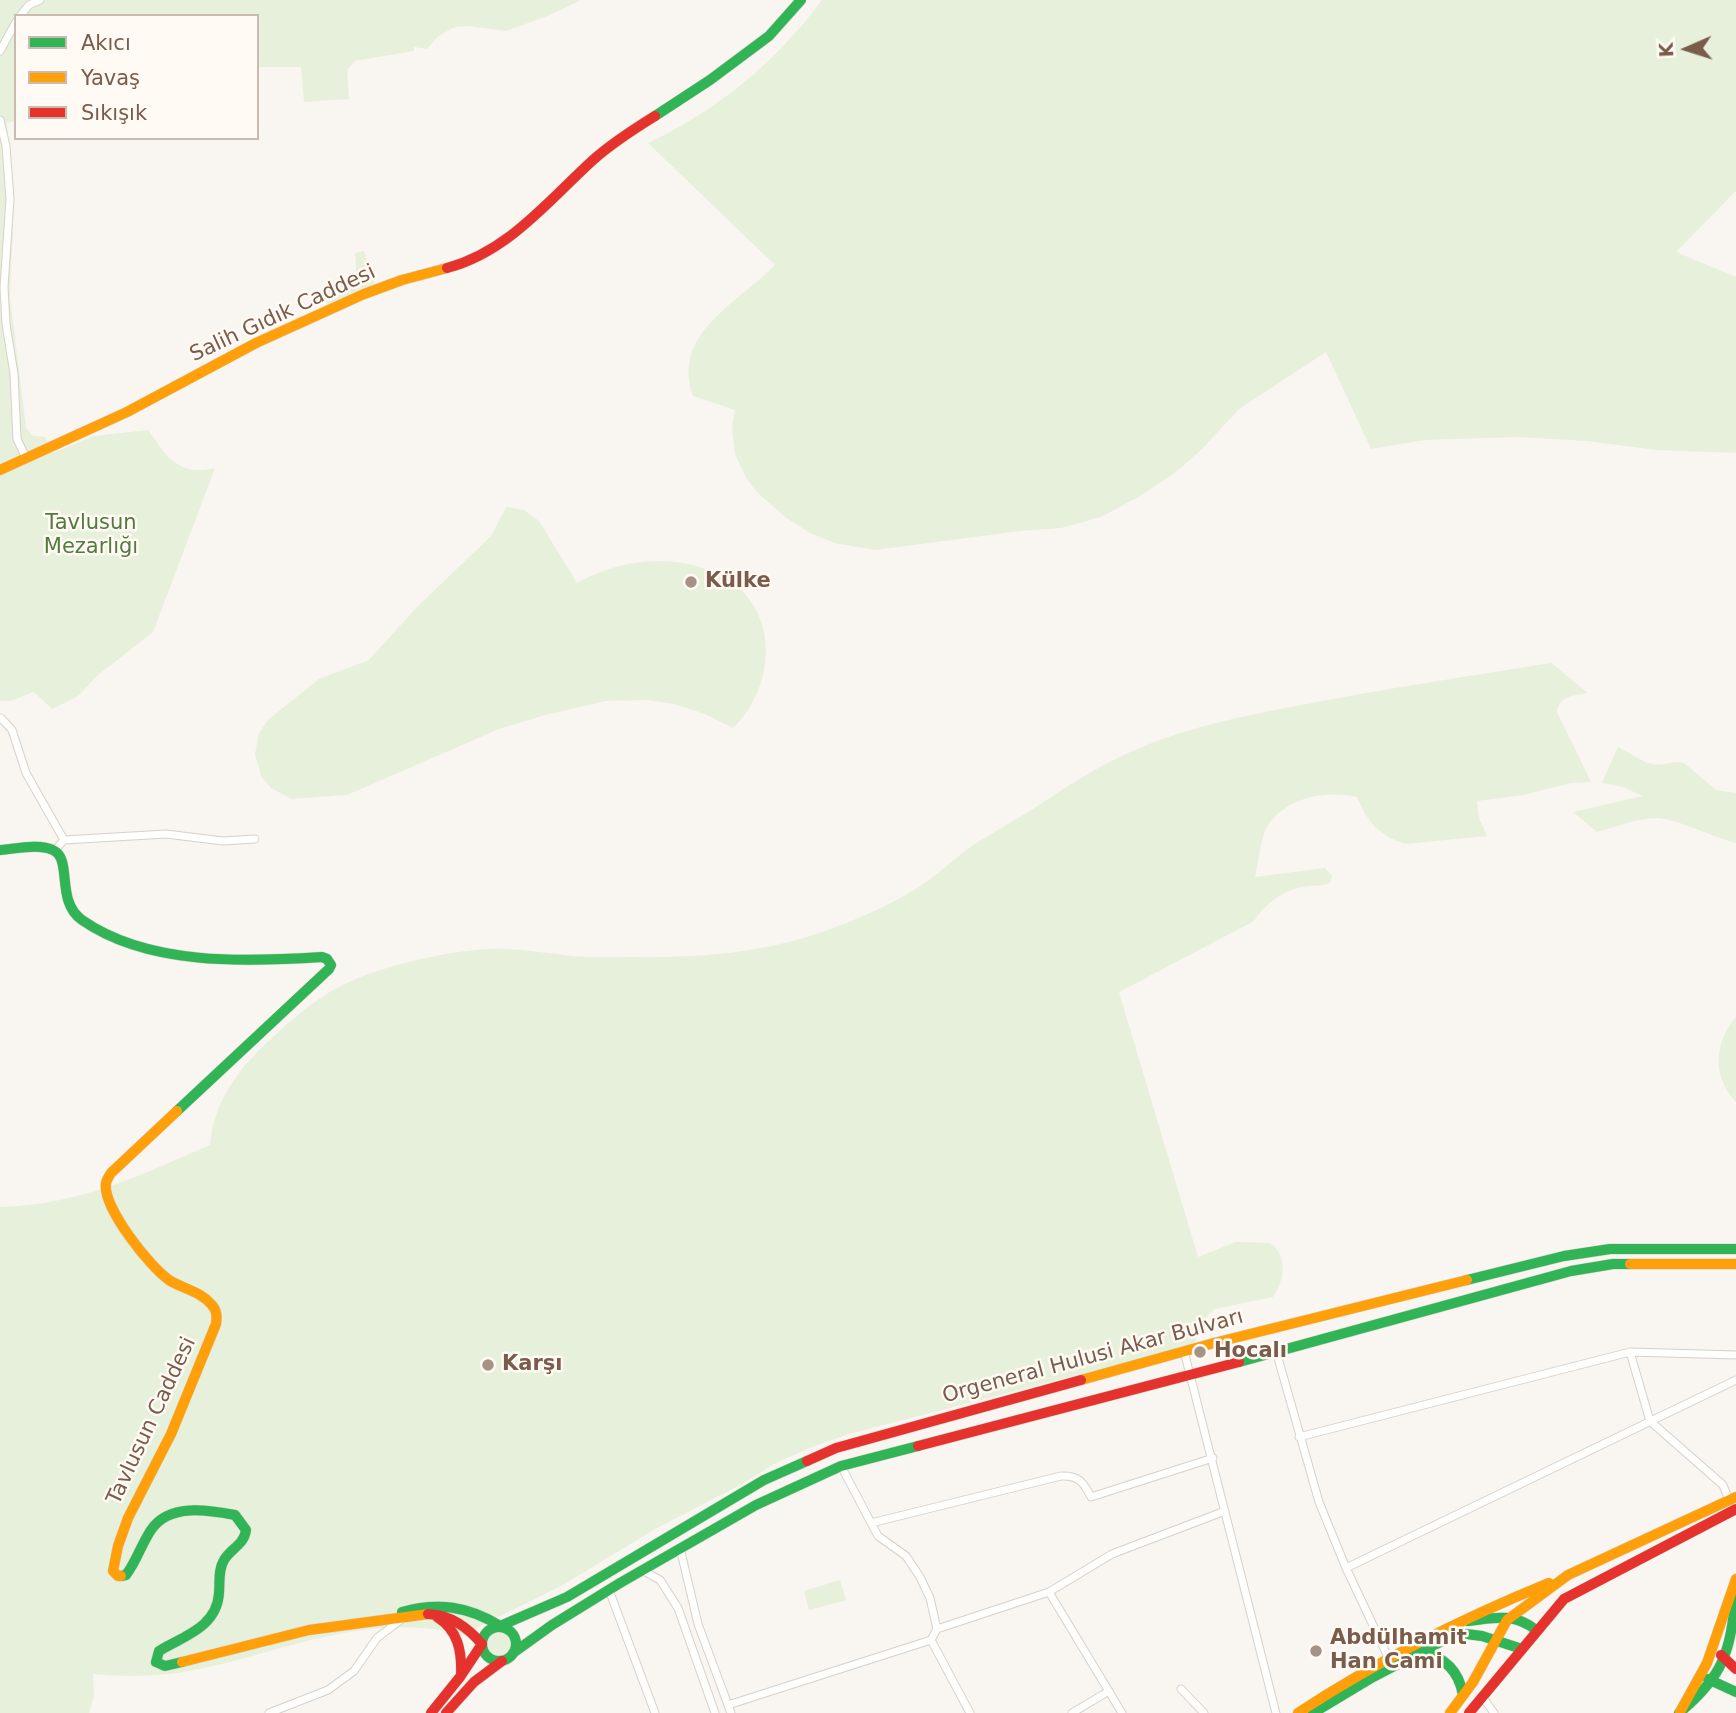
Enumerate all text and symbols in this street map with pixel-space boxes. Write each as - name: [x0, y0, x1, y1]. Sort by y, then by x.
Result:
- legend: [14, 14, 259, 140]
- north arrow: [1652, 14, 1722, 84]
- text: Akıcı: [81, 31, 131, 55]
- text: K: [1655, 42, 1677, 58]
- text: Yavaş: [81, 66, 140, 90]
- text: Sıkışık: [81, 101, 147, 125]
- street label: Salih Gıdık Caddesi: [186, 260, 380, 368]
- park label: Tavlusun Mezarlığı: [44, 511, 138, 561]
- place label: Külke: [705, 569, 771, 595]
- marker: Külke: [683, 574, 699, 590]
- street label: Orgeneral Hulusi Akar Bulvarı: [940, 1305, 1246, 1409]
- street label: Tavlusun Caddesi: [102, 1333, 202, 1509]
- place label: Hocalı: [1214, 1339, 1287, 1365]
- marker: Hocalı: [1192, 1344, 1208, 1360]
- place label: Karşı: [502, 1352, 562, 1378]
- marker: Karşı: [480, 1357, 496, 1373]
- place label: Abdülhamit Han Cami: [1330, 1626, 1467, 1676]
- marker: Abdülhamit Han Cami: [1308, 1643, 1324, 1659]

